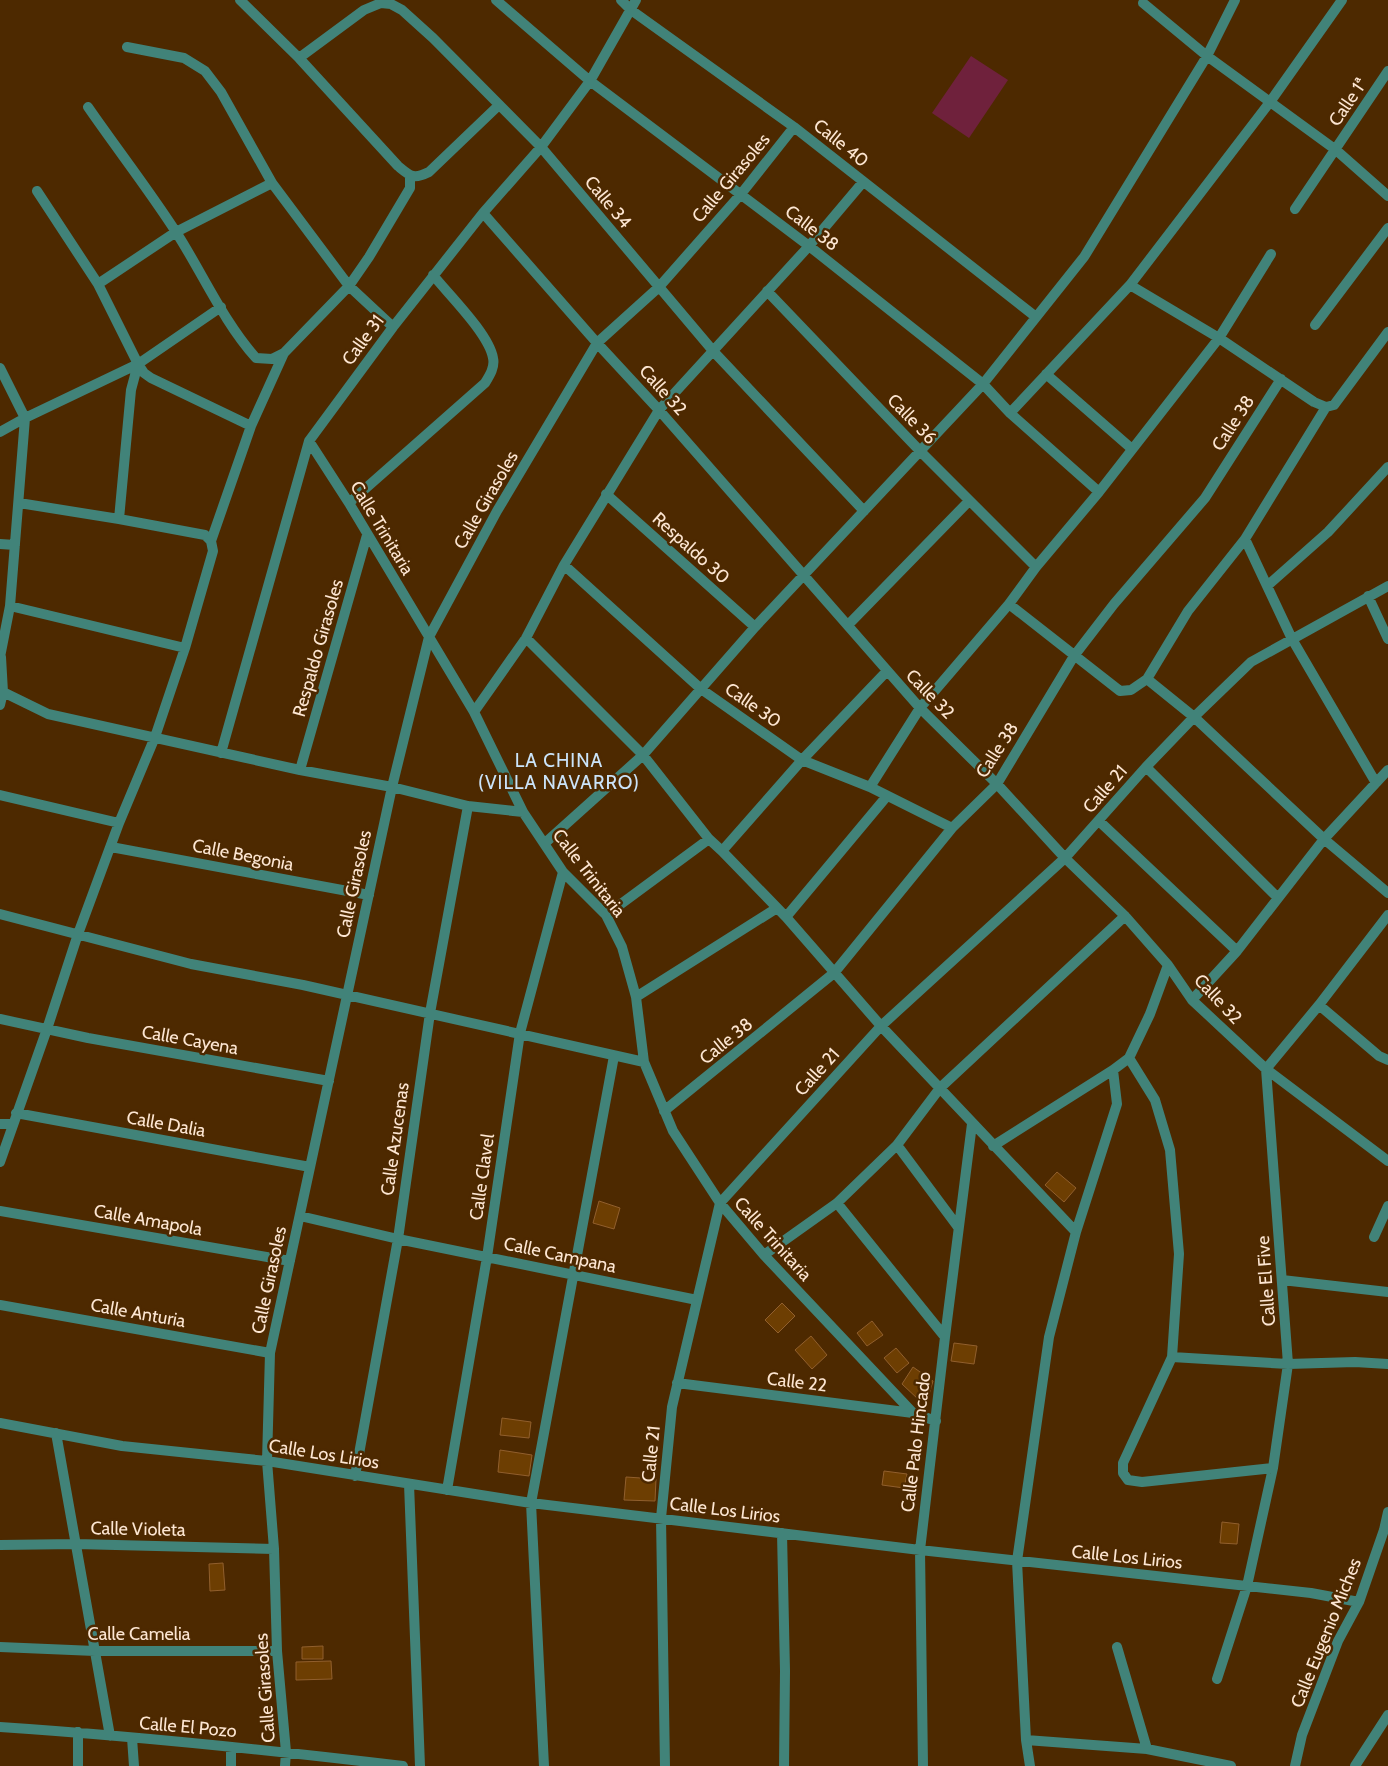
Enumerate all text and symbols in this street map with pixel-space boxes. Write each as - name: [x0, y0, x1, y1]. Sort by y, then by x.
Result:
- street label: Calle 1ª: [1324, 74, 1372, 130]
- street label: Calle 40: [809, 114, 873, 172]
- street label: Calle Girasoles: [687, 129, 775, 227]
- street label: Calle 34: [580, 171, 636, 233]
- street label: Calle 38: [781, 200, 843, 256]
- street label: Calle 31: [337, 310, 389, 370]
- street label: Calle 32: [635, 360, 691, 420]
- street label: Calle 36: [883, 389, 941, 449]
- street label: Calle 38: [1207, 391, 1259, 455]
- street label: Calle Girasoles: [449, 447, 523, 553]
- street label: Calle Trinitaria: [345, 477, 419, 579]
- street label: Respaldo 30: [648, 508, 734, 588]
- street label: Respaldo Girasoles: [288, 577, 348, 719]
- street label: Calle 32: [901, 665, 959, 723]
- street label: Calle 30: [721, 678, 785, 732]
- street label: Calle 38: [971, 718, 1023, 782]
- district label: LA CHINA (VILLA NAVARRO): [478, 749, 640, 794]
- street label: Calle 21: [1078, 760, 1132, 818]
- street label: Calle Trinitaria: [548, 825, 630, 922]
- street label: Calle Girasoles: [332, 828, 376, 940]
- street label: Calle Begonia: [190, 834, 296, 876]
- street label: Calle 32: [1189, 969, 1247, 1029]
- street label: Calle 38: [695, 1013, 757, 1069]
- street label: Calle Cayena: [140, 1021, 240, 1059]
- street label: Calle 21: [790, 1044, 844, 1100]
- street label: Calle Azucenas: [376, 1081, 414, 1197]
- street label: Calle Dalia: [125, 1106, 208, 1142]
- street label: Calle Clavel: [465, 1132, 499, 1222]
- street label: Calle Trinitaria: [729, 1192, 817, 1286]
- street label: Calle Amapola: [92, 1200, 204, 1240]
- street label: Calle Girasoles: [247, 1224, 291, 1336]
- street label: Calle Campana: [502, 1232, 619, 1278]
- street label: Calle El Five: [1252, 1235, 1280, 1327]
- street label: Calle Anturia: [89, 1294, 188, 1332]
- street label: Calle 22: [766, 1367, 828, 1397]
- street label: Calle Palo Hincado: [896, 1370, 936, 1513]
- street label: Calle 21: [637, 1425, 665, 1483]
- street label: Calle Los Lirios: [267, 1434, 381, 1474]
- street label: Calle Los Lirios: [668, 1492, 782, 1528]
- street label: Calle Violeta: [90, 1517, 186, 1541]
- street label: Calle Los Lirios: [1070, 1540, 1184, 1574]
- street label: Calle Eugenio Miches: [1286, 1555, 1366, 1711]
- street label: Calle Camelia: [88, 1623, 191, 1645]
- street label: Calle Girasoles: [250, 1633, 280, 1743]
- street label: Calle El Pozo: [138, 1712, 238, 1742]

